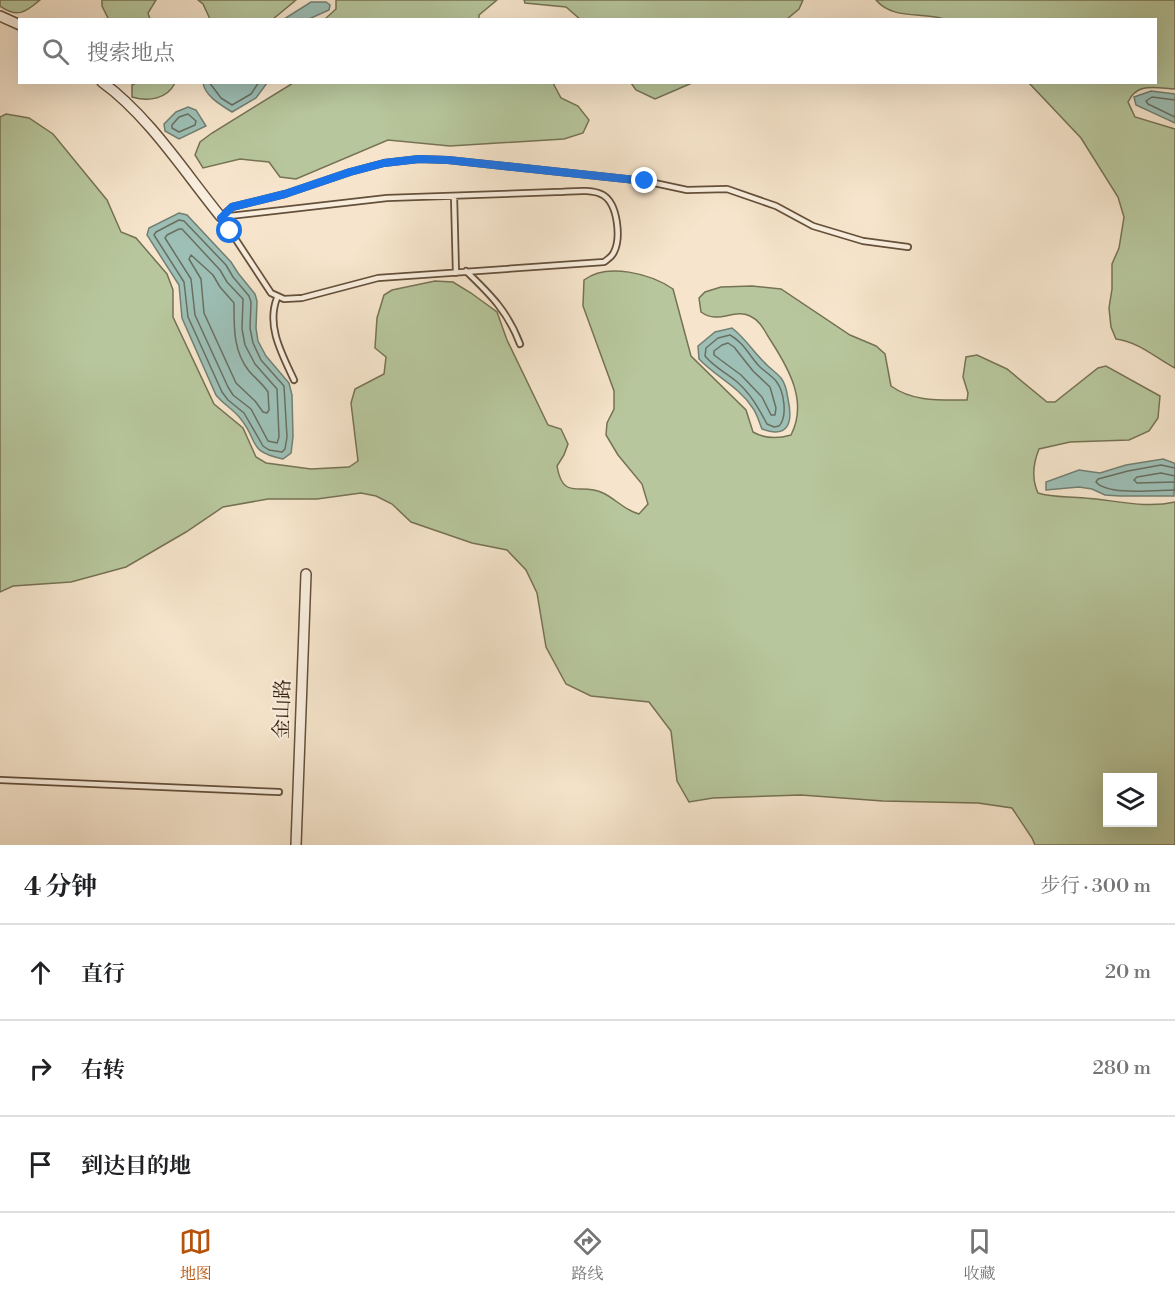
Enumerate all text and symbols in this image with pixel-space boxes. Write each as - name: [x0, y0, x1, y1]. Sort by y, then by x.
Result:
- search box: [18, 18, 1157, 84]
- icon: search: [39, 35, 72, 68]
- text: 搜索地点: [87, 40, 175, 67]
- route end: [631, 167, 657, 193]
- route start: [216, 217, 242, 243]
- street label: 金山路: [269, 679, 297, 739]
- map controls: [1103, 773, 1157, 827]
- button: layers: [1103, 773, 1157, 827]
- text: 4 分钟: [24, 871, 98, 903]
- text: 步行 · 300 m: [1040, 874, 1151, 899]
- icon: ahead: [24, 956, 57, 989]
- text: 20 m: [1105, 960, 1151, 985]
- text: 直行: [81, 961, 125, 988]
- icon: right: [24, 1052, 57, 1085]
- text: 280 m: [1092, 1056, 1151, 1081]
- text: 右转: [81, 1057, 125, 1084]
- icon: arrive: [24, 1148, 57, 1181]
- text: 到达目的地: [81, 1153, 191, 1180]
- tab: 地图: [179, 1225, 212, 1284]
- tab: 路线: [571, 1225, 604, 1284]
- tab: 收藏: [963, 1225, 996, 1284]

